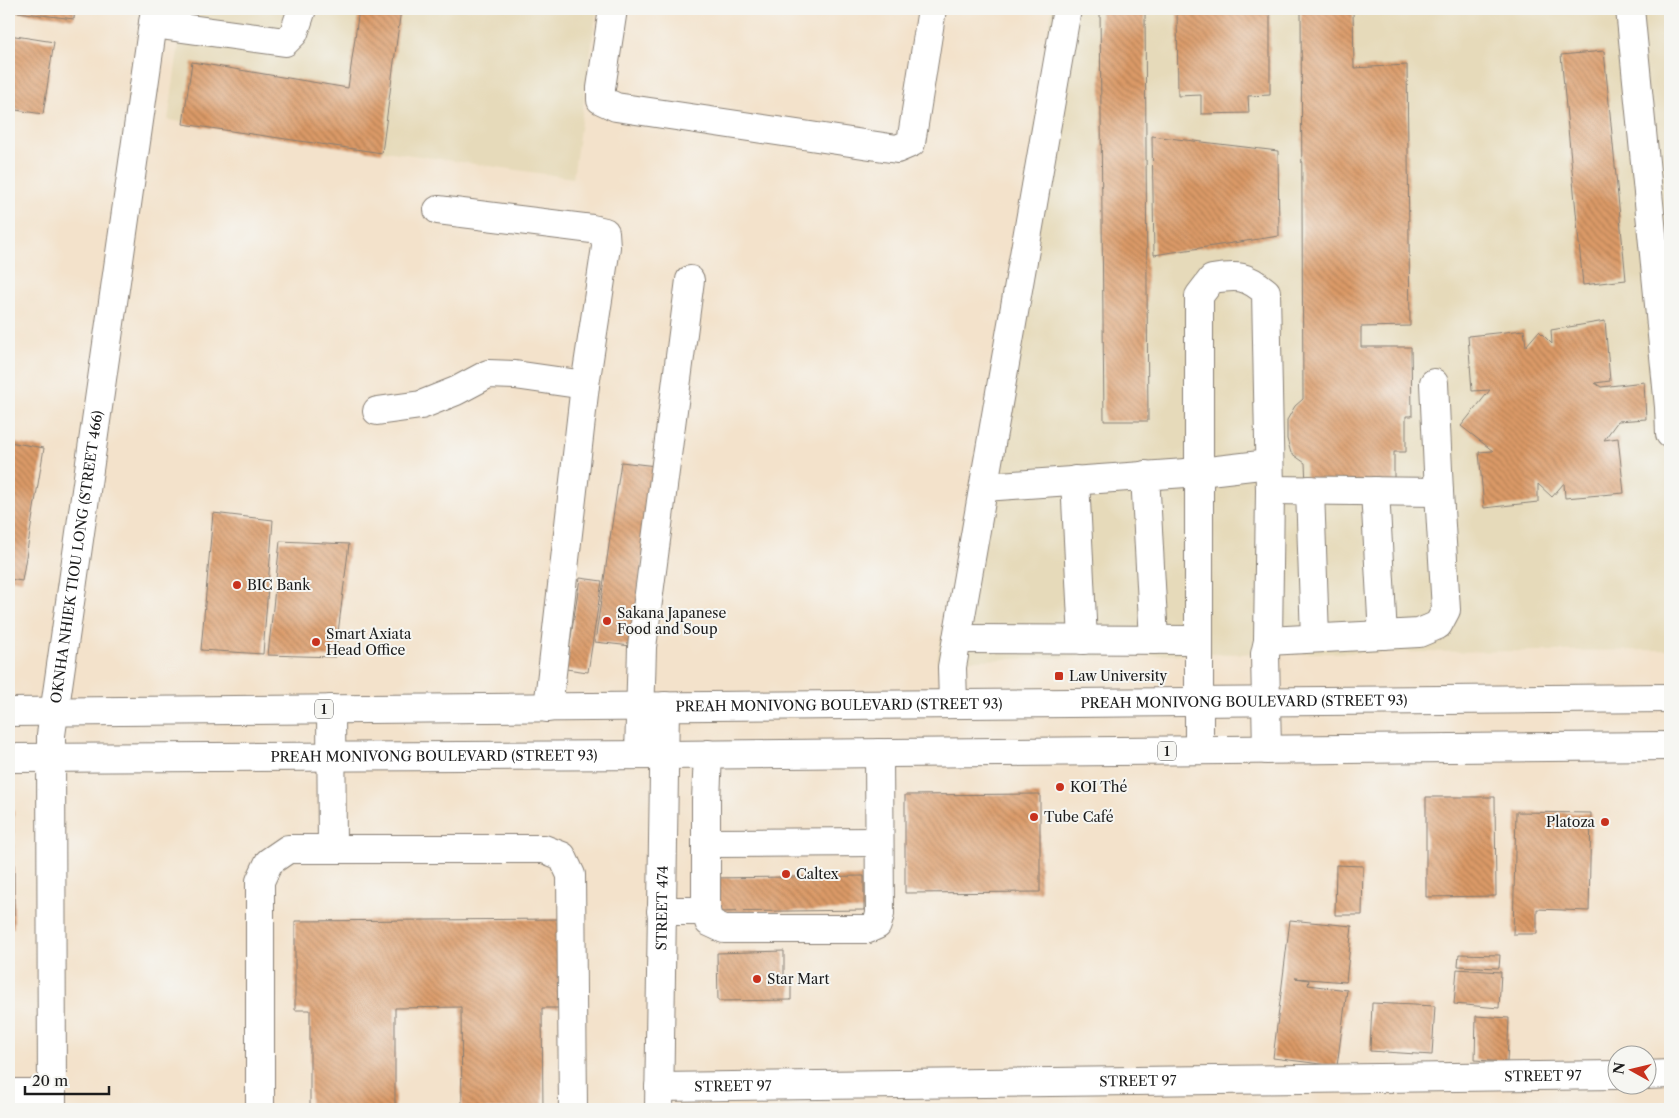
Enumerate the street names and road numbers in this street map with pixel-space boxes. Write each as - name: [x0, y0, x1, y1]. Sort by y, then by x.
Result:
- street label: OKNHA NHIEK TIOU LONG (STREET 466): [47, 409, 106, 704]
- street label: PREAH MONIVONG BOULEVARD (STREET 93): [1080, 691, 1408, 712]
- street label: PREAH MONIVONG BOULEVARD (STREET 93): [675, 695, 1003, 715]
- road number: 1: [315, 700, 333, 719]
- road number: 1: [1158, 741, 1176, 760]
- street label: PREAH MONIVONG BOULEVARD (STREET 93): [270, 746, 598, 766]
- street label: STREET 474: [652, 865, 672, 951]
- street label: STREET 97: [1504, 1066, 1582, 1085]
- street label: STREET 97: [1099, 1072, 1177, 1090]
- street label: STREET 97: [694, 1077, 772, 1096]

